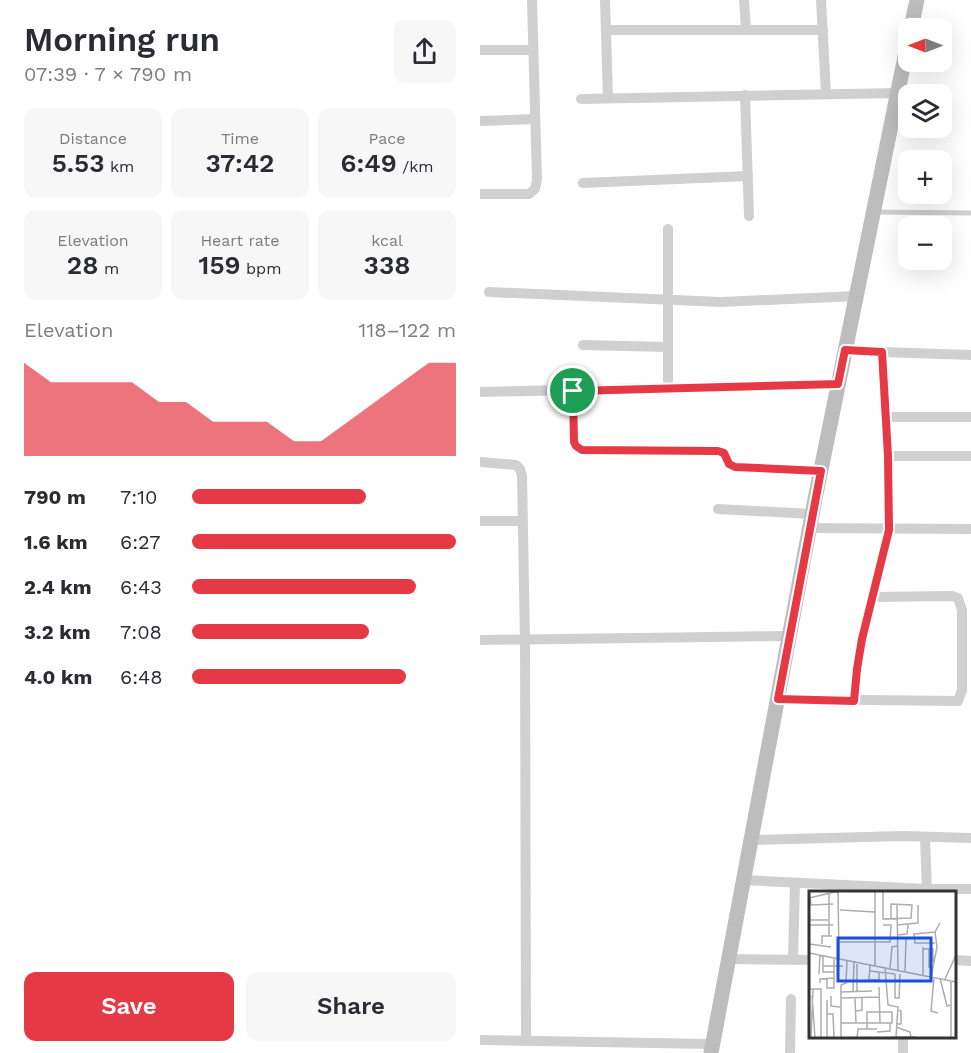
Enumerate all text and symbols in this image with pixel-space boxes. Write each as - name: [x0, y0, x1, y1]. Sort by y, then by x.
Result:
- north arrow: [898, 18, 952, 72]
- map controls: [898, 18, 952, 270]
- text: Morning run: [24, 20, 220, 59]
- button: share: [393, 20, 456, 83]
- text: 07:39 · 7 × 790 m: [24, 62, 192, 86]
- button: layers: [898, 84, 952, 138]
- text: Distance: [59, 129, 127, 148]
- text: Time: [221, 129, 259, 148]
- text: Pace: [368, 129, 406, 148]
- text: 5.53: [52, 148, 105, 178]
- text: 37:42: [206, 148, 274, 178]
- text: 6:49: [340, 148, 397, 178]
- button: +: [898, 150, 952, 204]
- text: km: [105, 157, 134, 176]
- text: /km: [397, 157, 434, 176]
- button: −: [898, 216, 952, 270]
- text: Elevation: [57, 231, 129, 250]
- text: Heart rate: [200, 231, 280, 250]
- text: kcal: [371, 231, 403, 250]
- text: 28: [67, 250, 98, 280]
- text: 159: [199, 250, 241, 280]
- text: 338: [364, 250, 410, 280]
- text: m: [98, 259, 119, 278]
- text: bpm: [241, 259, 281, 278]
- text: Elevation: [24, 318, 113, 342]
- text: 118–122 m: [359, 318, 456, 342]
- pin: [547, 365, 598, 416]
- icon: arrive: [556, 374, 589, 407]
- text: 790 m: [24, 485, 86, 509]
- text: 7:10: [120, 485, 157, 509]
- text: 1.6 km: [24, 530, 88, 554]
- text: 6:27: [120, 530, 161, 554]
- text: 2.4 km: [24, 575, 92, 599]
- text: 6:43: [120, 575, 162, 599]
- text: 3.2 km: [24, 620, 91, 644]
- text: 7:08: [120, 620, 162, 644]
- text: 4.0 km: [24, 665, 92, 689]
- text: 6:48: [120, 665, 163, 689]
- inset map: [809, 891, 956, 1038]
- button: Save: [24, 972, 234, 1041]
- button: Share: [246, 972, 456, 1041]

